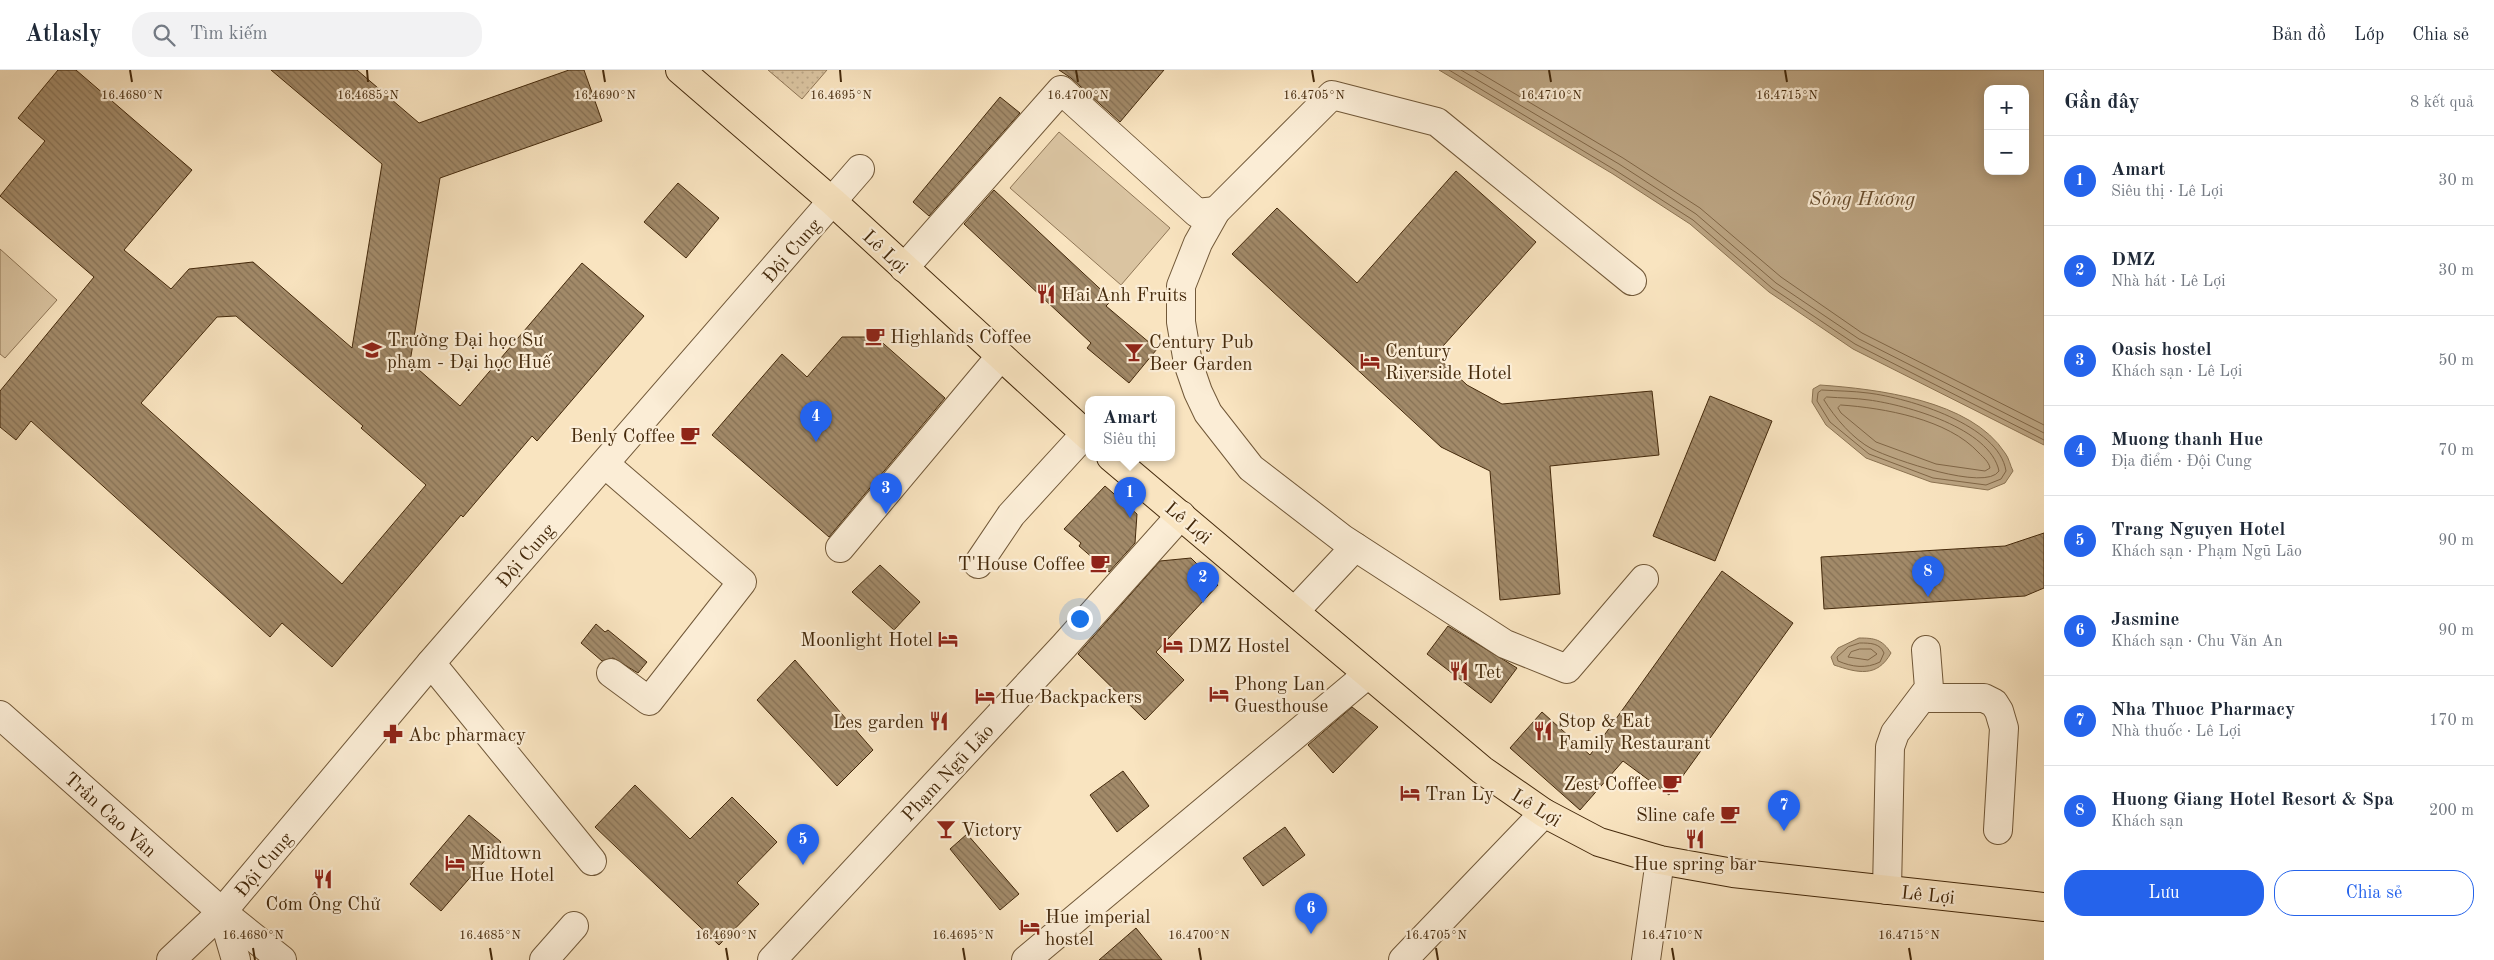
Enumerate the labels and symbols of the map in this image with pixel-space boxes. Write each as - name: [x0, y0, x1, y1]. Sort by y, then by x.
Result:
- text: 16.4685°N: [337, 89, 399, 102]
- text: 16.4695°N: [810, 89, 872, 102]
- text: 16.4705°N: [1283, 89, 1345, 102]
- text: 16.4715°N: [1756, 89, 1818, 102]
- text: 16.4680°N: [101, 90, 163, 102]
- text: 16.4690°N: [574, 90, 636, 102]
- text: 16.4700°N: [1047, 90, 1109, 102]
- text: 16.4710°N: [1520, 90, 1582, 102]
- water label: Sông Hương: [1809, 190, 1915, 210]
- street label: Đội Cung: [760, 215, 826, 287]
- street label: Lê Lợi: [858, 227, 911, 278]
- restaurant icon: Hai Anh Fruits: [1035, 283, 1057, 305]
- place label: Hai Anh Fruits: [1061, 287, 1187, 306]
- cafe icon: Highlands Coffee: [864, 325, 886, 347]
- place label: Highlands Coffee: [890, 329, 1031, 348]
- place label: Trường Đại học Sư phạm - Đại học Huế: [387, 332, 552, 373]
- place label: Century Pub Beer Garden: [1149, 334, 1254, 375]
- school or university icon: Trường Đại học Sư phạm - Đại học Huế: [361, 339, 383, 361]
- bar icon: Century Pub Beer Garden: [1123, 341, 1145, 363]
- place label: Century Riverside Hotel: [1385, 343, 1512, 384]
- hotel icon: Century Riverside Hotel: [1359, 350, 1381, 372]
- pin: 4: [800, 401, 832, 442]
- cafe icon: Benly Coffee: [679, 424, 701, 446]
- place label: Benly Coffee: [570, 428, 675, 447]
- pin: 3: [870, 473, 902, 514]
- pin: 1: [1114, 477, 1146, 518]
- street label: Lê Lợi: [1161, 499, 1214, 549]
- street label: Đội Cung: [494, 520, 560, 592]
- cafe icon: T'House Coffee: [1089, 552, 1111, 574]
- place label: T'House Coffee: [958, 556, 1085, 575]
- pin: 8: [1912, 556, 1944, 597]
- pin: 2: [1187, 562, 1219, 603]
- your location: [1067, 606, 1093, 632]
- hotel icon: Moonlight Hotel: [937, 628, 959, 650]
- place label: Moonlight Hotel: [800, 632, 933, 651]
- hotel icon: DMZ Hostel: [1162, 634, 1184, 656]
- place label: DMZ Hostel: [1188, 638, 1290, 657]
- restaurant icon: Tet: [1448, 660, 1470, 682]
- place label: Tet: [1474, 664, 1502, 683]
- place label: Phong Lan Guesthouse: [1234, 676, 1328, 717]
- hotel icon: Phong Lan Guesthouse: [1208, 683, 1230, 705]
- hotel icon: Hue Backpackers: [974, 685, 996, 707]
- place label: Hue Backpackers: [1000, 689, 1142, 708]
- restaurant icon: Les garden: [928, 710, 950, 732]
- place label: Stop & Eat Family Restaurant: [1558, 713, 1711, 754]
- place label: Les garden: [833, 714, 924, 733]
- restaurant icon: Stop & Eat Family Restaurant: [1532, 720, 1554, 742]
- street label: Phạm Ngũ Lão: [899, 722, 998, 826]
- pharmacy icon: Abc pharmacy: [382, 723, 404, 745]
- place label: Abc pharmacy: [408, 727, 526, 746]
- street label: Trần Cao Vân: [60, 768, 161, 862]
- cafe icon: Zest Coffee: [1661, 772, 1683, 794]
- place label: Zest Coffee: [1563, 776, 1657, 795]
- hotel icon: Tran Ly: [1399, 782, 1421, 804]
- place label: Tran Ly: [1425, 786, 1494, 805]
- street label: Lê Lợi: [1508, 787, 1564, 832]
- pin: 7: [1768, 790, 1800, 831]
- cafe icon: Sline cafe: [1719, 803, 1741, 825]
- place label: Sline cafe: [1636, 807, 1715, 826]
- bar icon: Victory: [935, 818, 957, 840]
- place label: Victory: [961, 822, 1022, 841]
- pin: 5: [787, 824, 819, 865]
- restaurant icon: Hue spring bar: [1684, 828, 1706, 850]
- street label: Đội Cung: [233, 829, 298, 902]
- place label: Midtown Hue Hotel: [470, 845, 554, 886]
- hotel icon: Midtown Hue Hotel: [444, 852, 466, 874]
- place label: Hue spring bar: [1634, 856, 1757, 875]
- restaurant icon: Cơm Ông Chử: [312, 868, 334, 890]
- street label: Lê Lợi: [1900, 884, 1956, 909]
- place label: Cơm Ông Chử: [266, 892, 381, 915]
- pin: 6: [1295, 893, 1327, 934]
- place label: Hue imperial hostel: [1045, 909, 1150, 950]
- hotel icon: Hue imperial hostel: [1019, 916, 1041, 938]
- text: 16.4685°N: [459, 929, 521, 942]
- text: 16.4695°N: [932, 929, 994, 942]
- text: 16.4705°N: [1405, 929, 1467, 942]
- text: 16.4715°N: [1878, 929, 1940, 942]
- text: 16.4680°N: [222, 930, 284, 942]
- text: 16.4690°N: [695, 930, 757, 942]
- text: 16.4700°N: [1168, 930, 1230, 942]
- text: 16.4710°N: [1641, 930, 1703, 942]

